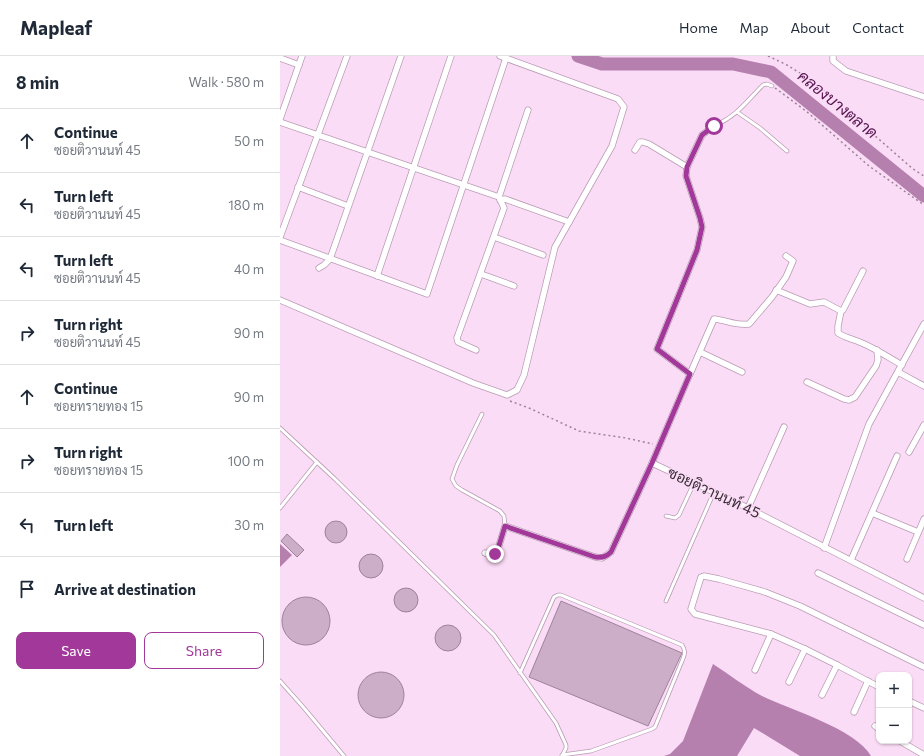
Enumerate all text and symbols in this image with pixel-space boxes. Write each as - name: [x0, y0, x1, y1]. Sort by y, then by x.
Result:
- text: Mapleaf: [20, 16, 92, 39]
- text: Home: [679, 19, 718, 36]
- text: Map: [740, 19, 768, 36]
- text: About: [790, 19, 830, 36]
- text: Contact: [852, 19, 904, 36]
- water label: คลองบางตลาด: [795, 66, 882, 142]
- text: 8 min: [16, 72, 59, 93]
- text: Walk · 580 m: [189, 74, 264, 90]
- route start: [705, 117, 723, 135]
- text: Continue: [54, 123, 118, 141]
- icon: ahead: [16, 130, 38, 152]
- text: 50 m: [234, 133, 264, 149]
- text: ซอยติวานนท์ 45: [54, 142, 141, 158]
- text: Turn left: [54, 187, 113, 205]
- icon: left: [16, 194, 38, 216]
- text: 180 m: [228, 197, 264, 213]
- text: ซอยติวานนท์ 45: [54, 206, 141, 222]
- text: Turn left: [54, 251, 113, 269]
- icon: left: [16, 258, 38, 280]
- text: 40 m: [234, 261, 264, 277]
- text: ซอยติวานนท์ 45: [54, 270, 141, 286]
- text: Turn right: [54, 315, 123, 333]
- icon: right: [16, 322, 38, 344]
- text: 90 m: [234, 325, 264, 341]
- text: ซอยติวานนท์ 45: [54, 334, 141, 350]
- text: Continue: [54, 379, 118, 397]
- icon: ahead: [16, 386, 38, 408]
- text: 90 m: [234, 389, 264, 405]
- text: ซอยทรายทอง 15: [54, 398, 143, 414]
- text: Turn right: [54, 443, 123, 461]
- icon: right: [16, 450, 38, 472]
- text: 100 m: [228, 453, 264, 469]
- text: ซอยทรายทอง 15: [54, 462, 143, 478]
- street label: ซอยติวานนท์ 45: [665, 463, 764, 521]
- icon: left: [16, 514, 38, 536]
- text: Turn left: [54, 516, 113, 534]
- text: 30 m: [234, 517, 264, 533]
- route end: [486, 545, 504, 563]
- icon: arrive: [16, 578, 38, 600]
- text: Arrive at destination: [54, 580, 196, 598]
- button: Save: [16, 632, 136, 669]
- button: Share: [144, 632, 264, 669]
- map controls: [876, 672, 912, 744]
- button: +: [876, 672, 912, 708]
- button: −: [876, 708, 912, 744]

